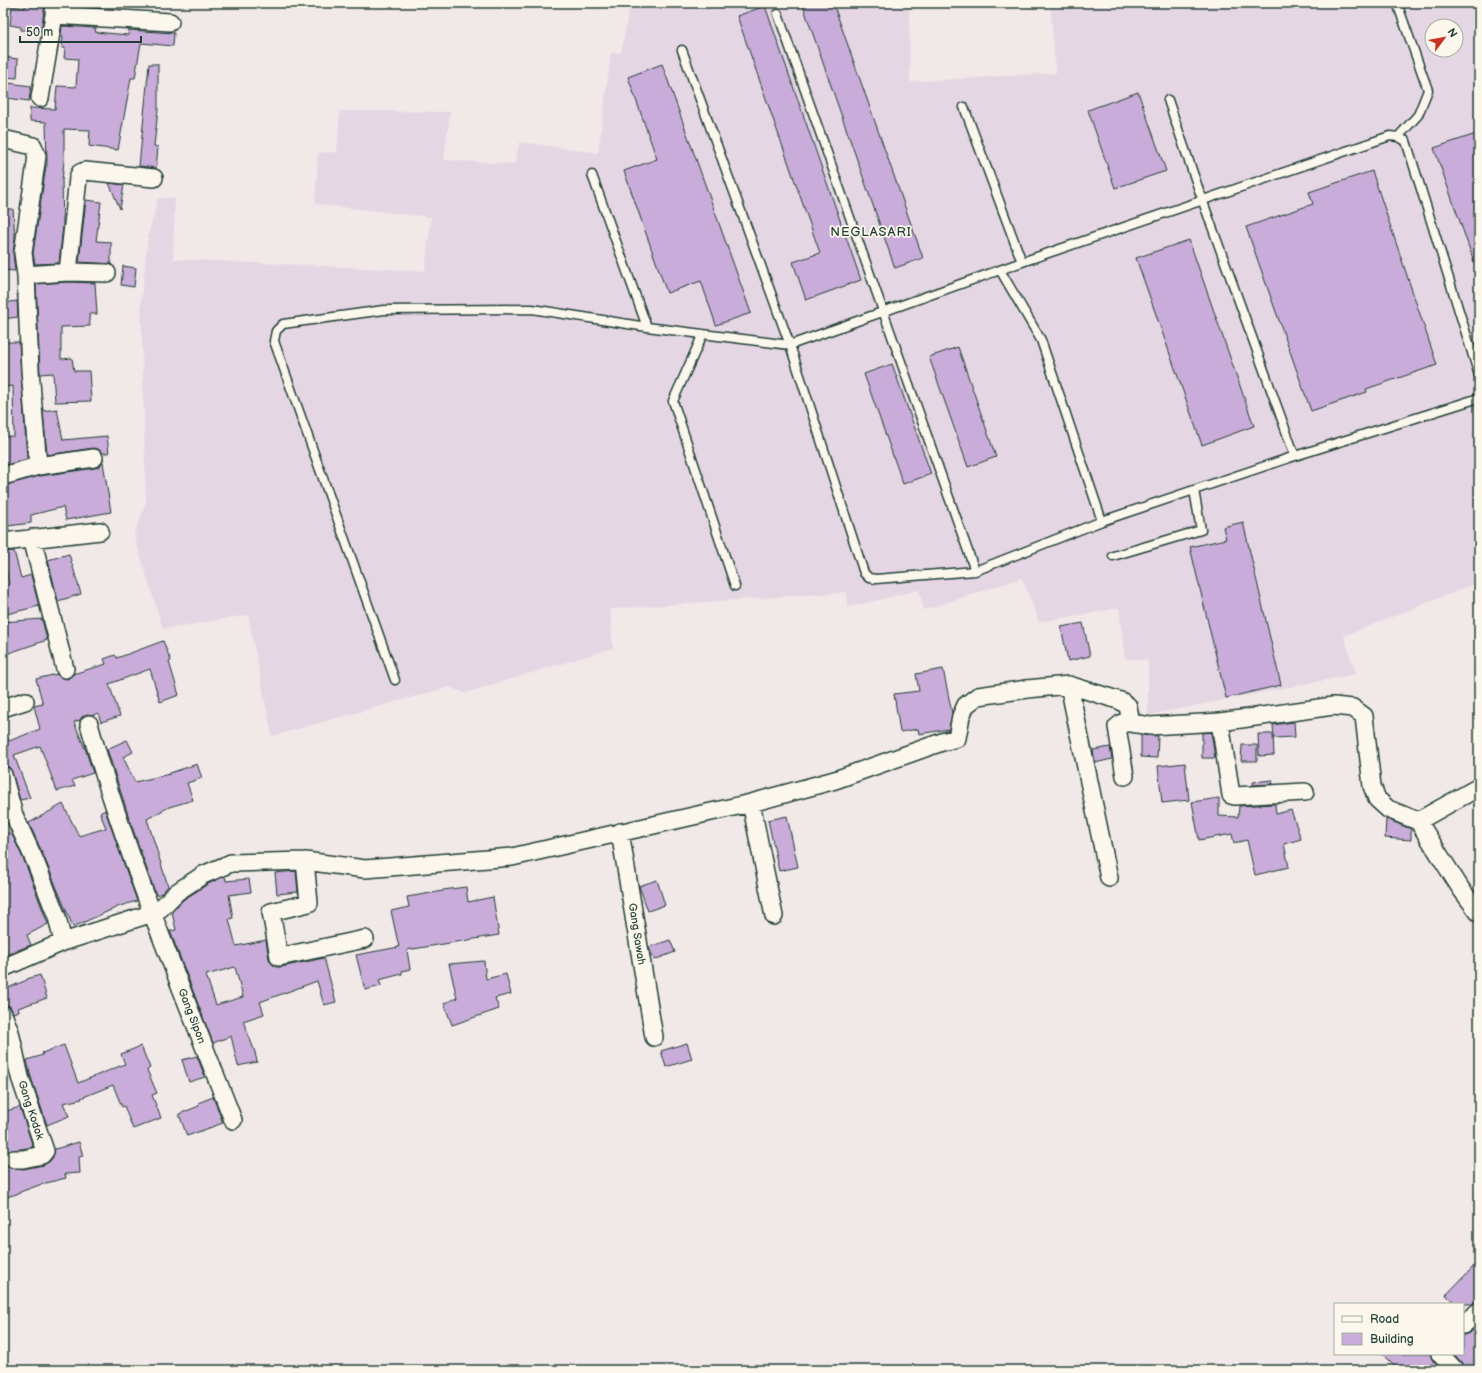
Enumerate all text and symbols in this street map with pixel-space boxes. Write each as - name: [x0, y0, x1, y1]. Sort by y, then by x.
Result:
- scale bar: [20, 18, 141, 44]
- north arrow: [1424, 18, 1464, 58]
- text: 50 m: [26, 25, 53, 40]
- text: N: [1444, 26, 1460, 40]
- district label: NEGLASARI: [830, 224, 912, 240]
- street label: Gang Sawah: [626, 902, 648, 966]
- street label: Gang Sipon: [176, 987, 208, 1045]
- street label: Gang Kodok: [15, 1079, 47, 1142]
- legend: [1334, 1303, 1464, 1355]
- text: Road: [1370, 1312, 1399, 1327]
- text: Building: [1370, 1332, 1414, 1347]

